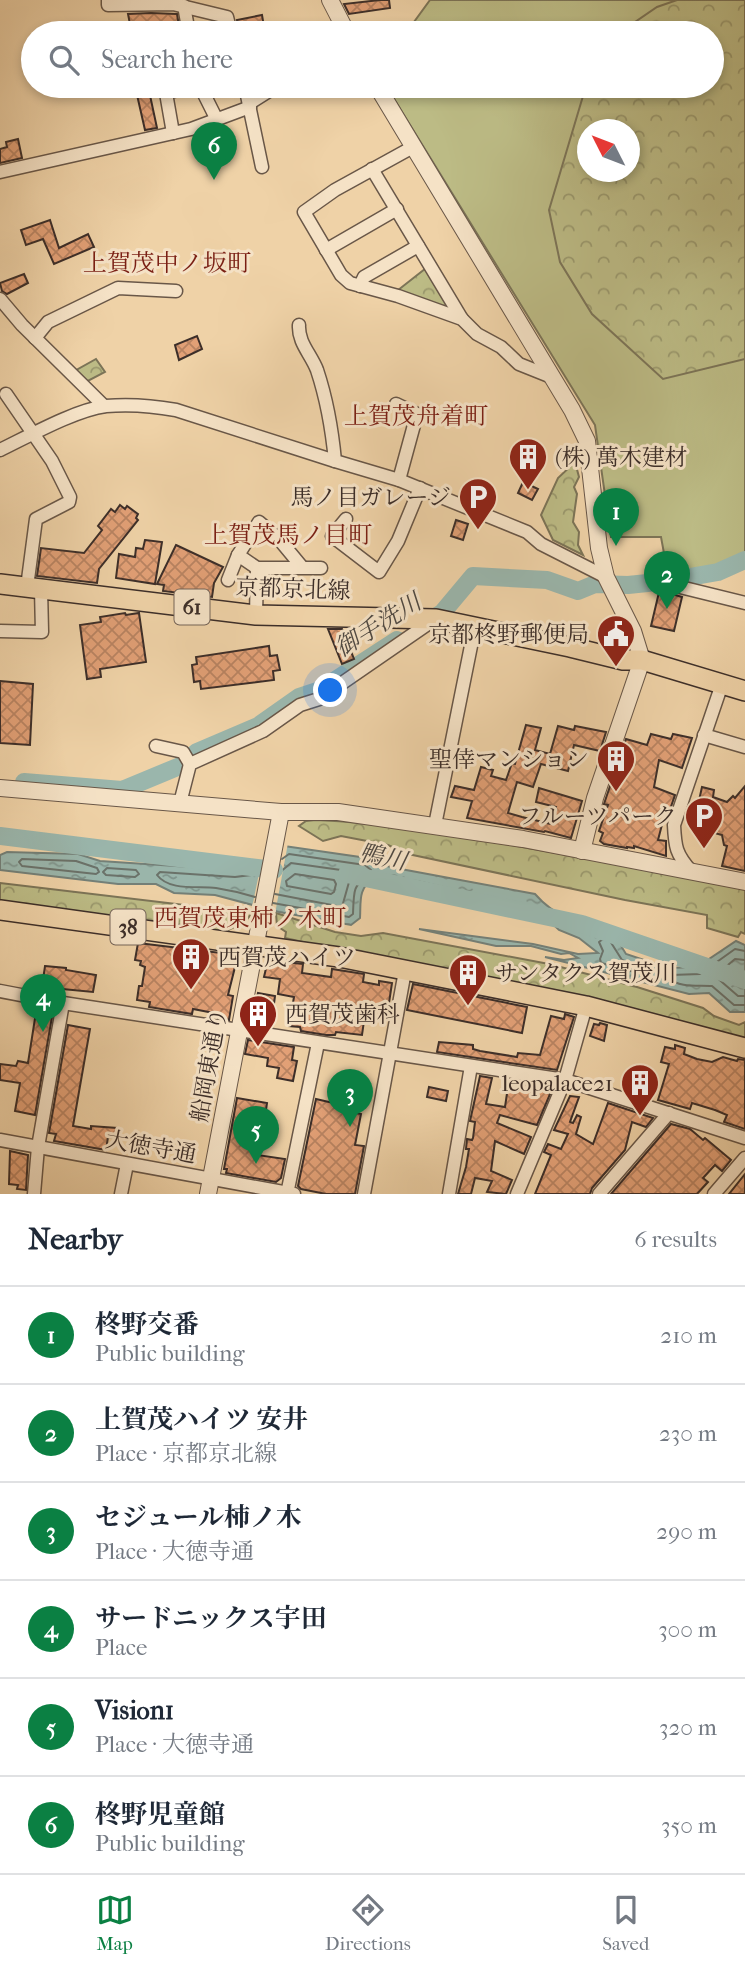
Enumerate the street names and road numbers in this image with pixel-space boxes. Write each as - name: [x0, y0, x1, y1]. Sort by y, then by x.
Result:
- street label: 京都京北線: [235, 574, 351, 604]
- road number: 61: [174, 590, 210, 624]
- road number: 38: [110, 909, 146, 944]
- street label: 船岡東通り: [186, 1006, 232, 1124]
- street label: 大徳寺通: [103, 1126, 199, 1168]

